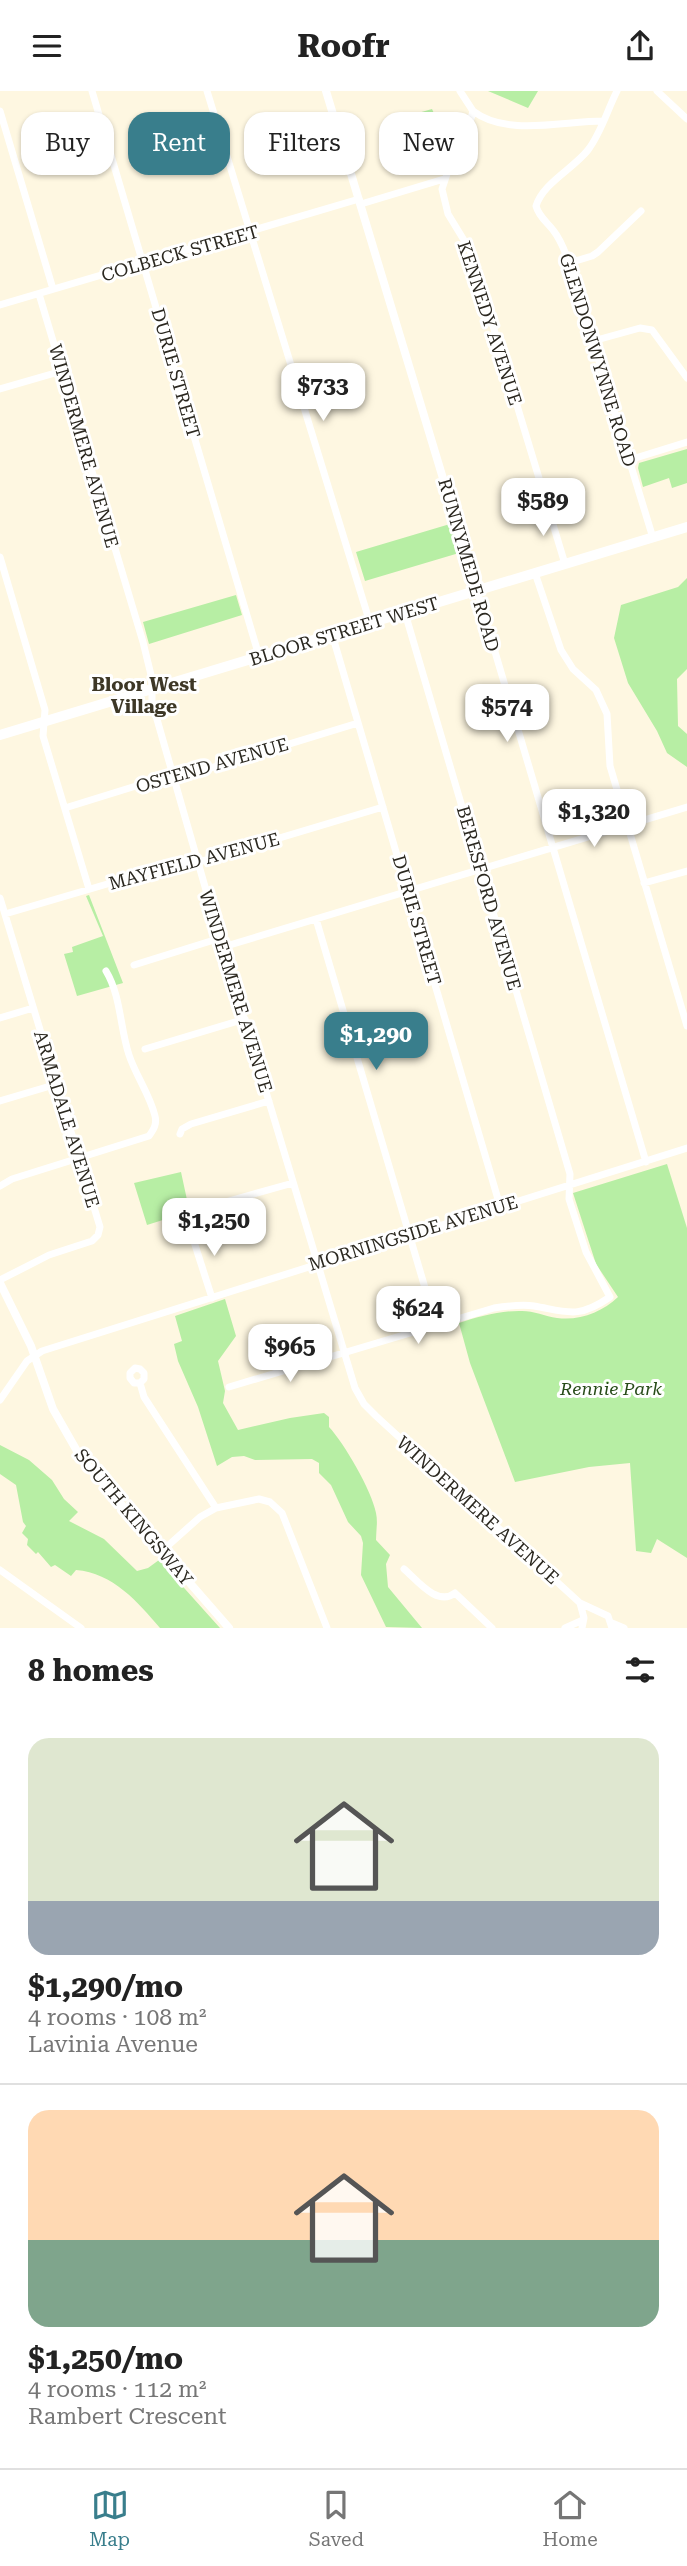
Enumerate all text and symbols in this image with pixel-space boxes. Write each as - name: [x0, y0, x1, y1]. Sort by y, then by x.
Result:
- icon: menu: [28, 27, 66, 65]
- text: Roofr: [297, 27, 390, 65]
- icon: share: [621, 27, 659, 65]
- chip: Buy: [21, 112, 114, 175]
- chip: Rent: [128, 112, 230, 175]
- chip: Filters: [244, 112, 365, 175]
- chip: New: [379, 112, 478, 175]
- street label: COLBECK STREET: [99, 220, 261, 286]
- street label: KENNEDY AVENUE: [454, 238, 526, 408]
- street label: GLENDONWYNNE ROAD: [555, 251, 641, 469]
- street label: DURIE STREET: [147, 306, 205, 440]
- street label: WINDERMERE AVENUE: [45, 342, 123, 550]
- pin: $733: [282, 363, 364, 423]
- text: $733: [297, 372, 349, 399]
- street label: RUNNYMEDE ROAD: [434, 476, 504, 654]
- pin: $589: [502, 479, 584, 538]
- text: $589: [517, 487, 569, 514]
- street label: BLOOR STREET WEST: [247, 592, 441, 670]
- district label: Bloor West Village: [91, 673, 197, 718]
- pin: $574: [466, 685, 548, 744]
- text: $574: [481, 693, 533, 720]
- street label: OSTEND AVENUE: [133, 733, 291, 797]
- pin: $1,320: [537, 789, 651, 849]
- text: $1,320: [558, 798, 630, 825]
- street label: BERESFORD AVENUE: [453, 803, 525, 993]
- street label: MAYFIELD AVENUE: [106, 828, 282, 894]
- street label: DURIE STREET: [388, 853, 446, 987]
- street label: WINDERMERE AVENUE: [195, 887, 277, 1095]
- pin: $1,290: [319, 1013, 433, 1072]
- text: $1,290: [340, 1021, 412, 1048]
- street label: ARMADALE AVENUE: [30, 1028, 104, 1210]
- street label: MORNINGSIDE AVENUE: [306, 1191, 520, 1275]
- pin: $1,250: [157, 1199, 271, 1258]
- text: $1,250: [178, 1207, 250, 1234]
- pin: $624: [377, 1287, 459, 1346]
- text: $624: [392, 1295, 444, 1322]
- pin: $965: [249, 1325, 331, 1384]
- text: $965: [264, 1333, 316, 1360]
- park label: Rennie Park: [559, 1378, 662, 1399]
- street label: WINDERMERE AVENUE: [393, 1432, 563, 1588]
- street label: SOUTH KINGSWAY: [71, 1444, 198, 1590]
- icon: filters: [621, 1651, 659, 1689]
- text: 8 homes: [28, 1653, 154, 1688]
- icon: home: [281, 1783, 407, 1909]
- text: $1,290/mo: [28, 1969, 183, 2004]
- text: 4 rooms · 108 m²: [28, 2004, 206, 2031]
- text: Lavinia Avenue: [28, 2031, 198, 2058]
- icon: home: [281, 2155, 407, 2281]
- text: $1,250/mo: [28, 2341, 183, 2376]
- text: 4 rooms · 112 m²: [28, 2376, 206, 2403]
- text: Rambert Crescent: [28, 2403, 227, 2430]
- tab: Map: [89, 2486, 130, 2551]
- tab: Saved: [309, 2486, 364, 2551]
- tab: Home: [543, 2486, 598, 2551]

